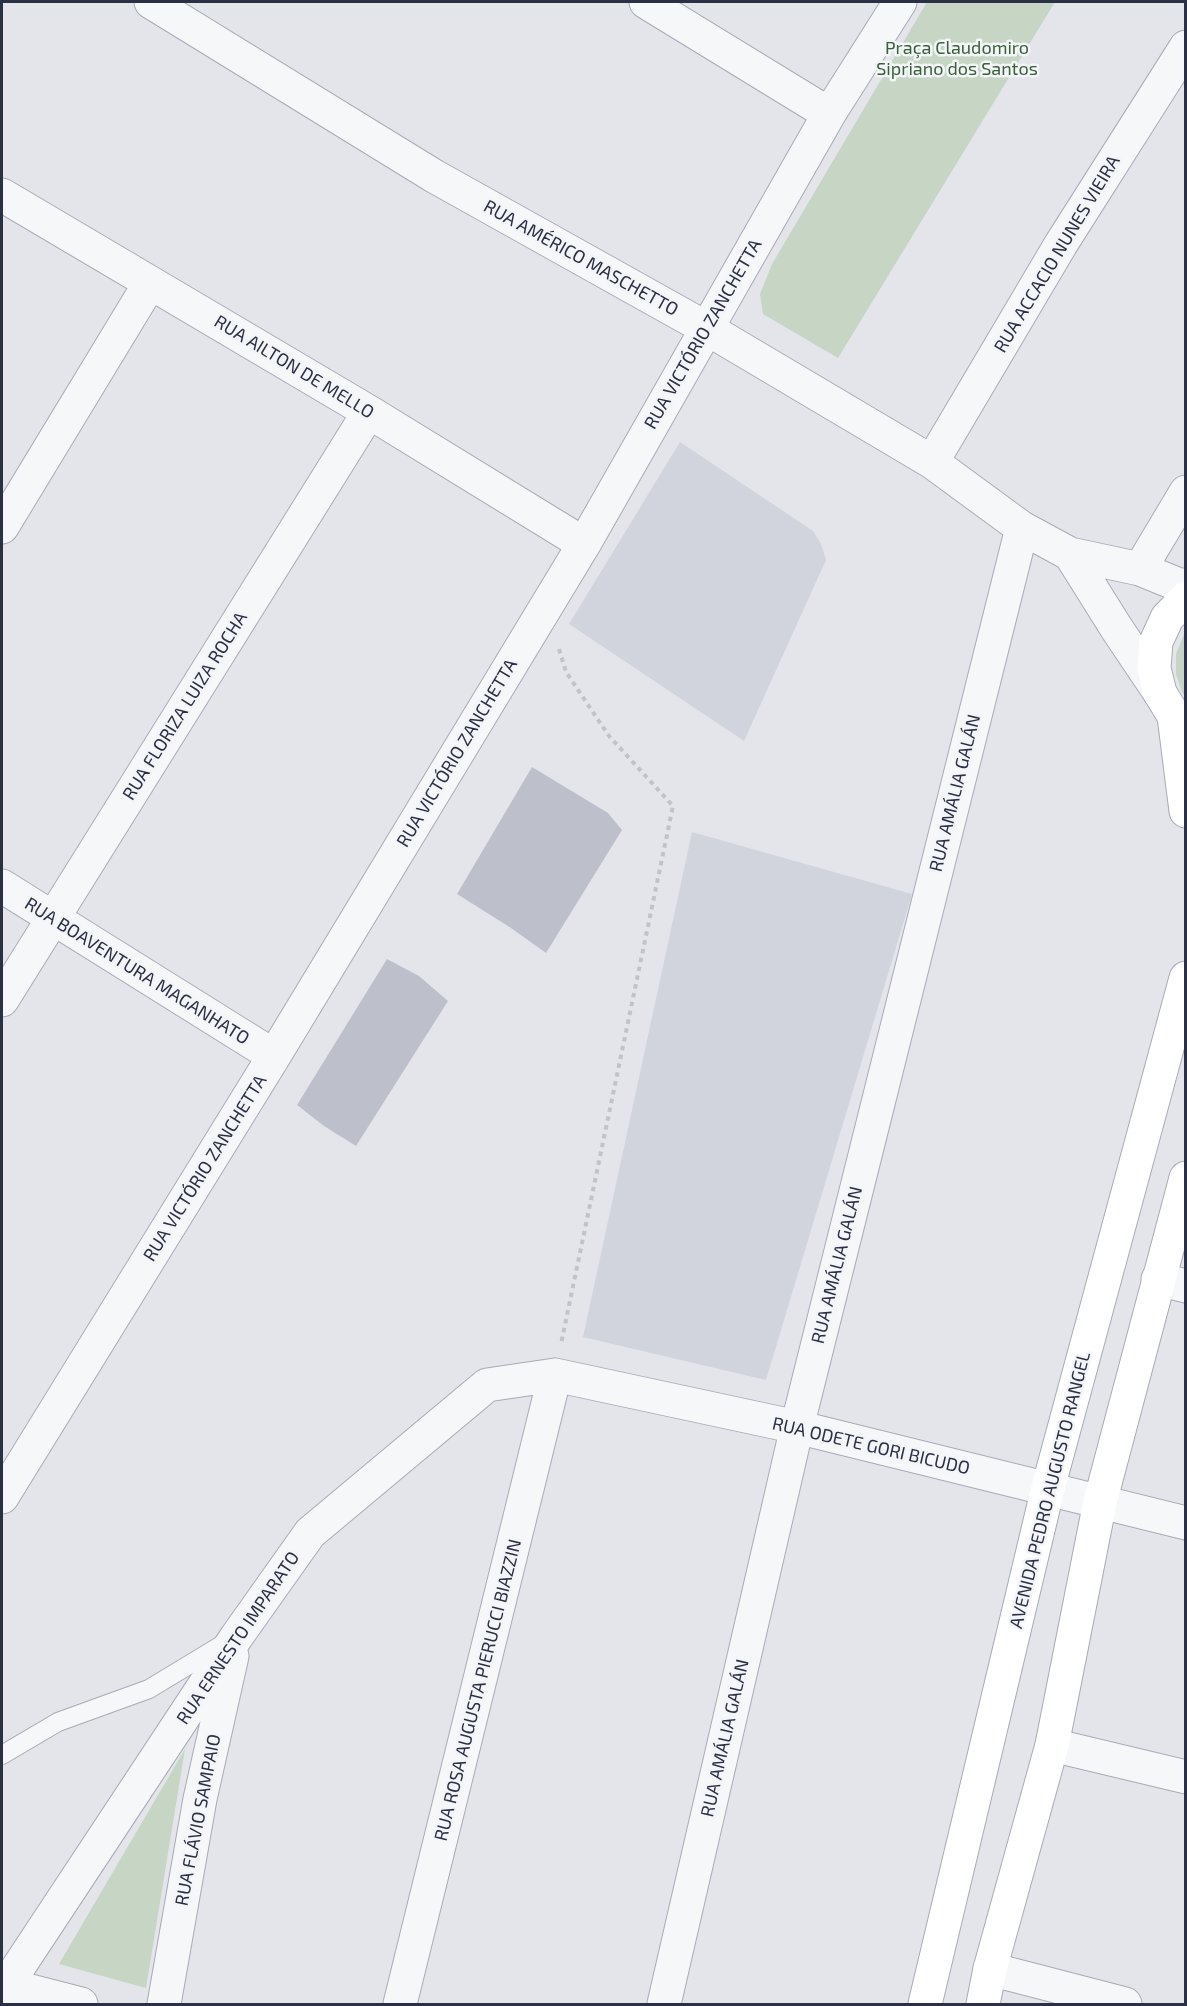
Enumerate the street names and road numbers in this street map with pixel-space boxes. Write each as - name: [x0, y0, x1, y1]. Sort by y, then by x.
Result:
- street label: RUA ACCACIO NUNES VIEIRA: [989, 151, 1125, 357]
- street label: RUA AMÉRICO MASCHETTO: [480, 195, 682, 321]
- street label: RUA VICTÓRIO ZANCHETTA: [640, 235, 766, 433]
- street label: RUA AILTON DE MELLO: [210, 311, 378, 423]
- street label: RUA FLORIZA LUIZA ROCHA: [118, 608, 252, 804]
- street label: RUA VICTÓRIO ZANCHETTA: [392, 655, 522, 851]
- street label: RUA AMÁLIA GALÁN: [925, 712, 985, 874]
- street label: RUA BOAVENTURA MAGANHATO: [21, 893, 253, 1049]
- street label: RUA VICTÓRIO ZANCHETTA: [139, 1071, 271, 1265]
- street label: RUA AMÁLIA GALÁN: [807, 1184, 867, 1346]
- street label: AVENIDA PEDRO AUGUSTO RANGEL: [1005, 1349, 1095, 1631]
- street label: RUA ODETE GORI BICUDO: [770, 1413, 972, 1479]
- street label: RUA ROSA AUGUSTA PIERUCCI BIAZZIN: [430, 1537, 526, 1843]
- street label: RUA ERNESTO IMPARATO: [172, 1548, 304, 1728]
- street label: RUA AMÁLIA GALÁN: [696, 1657, 754, 1819]
- street label: RUA FLÁVIO SAMPAIO: [171, 1732, 225, 1908]

